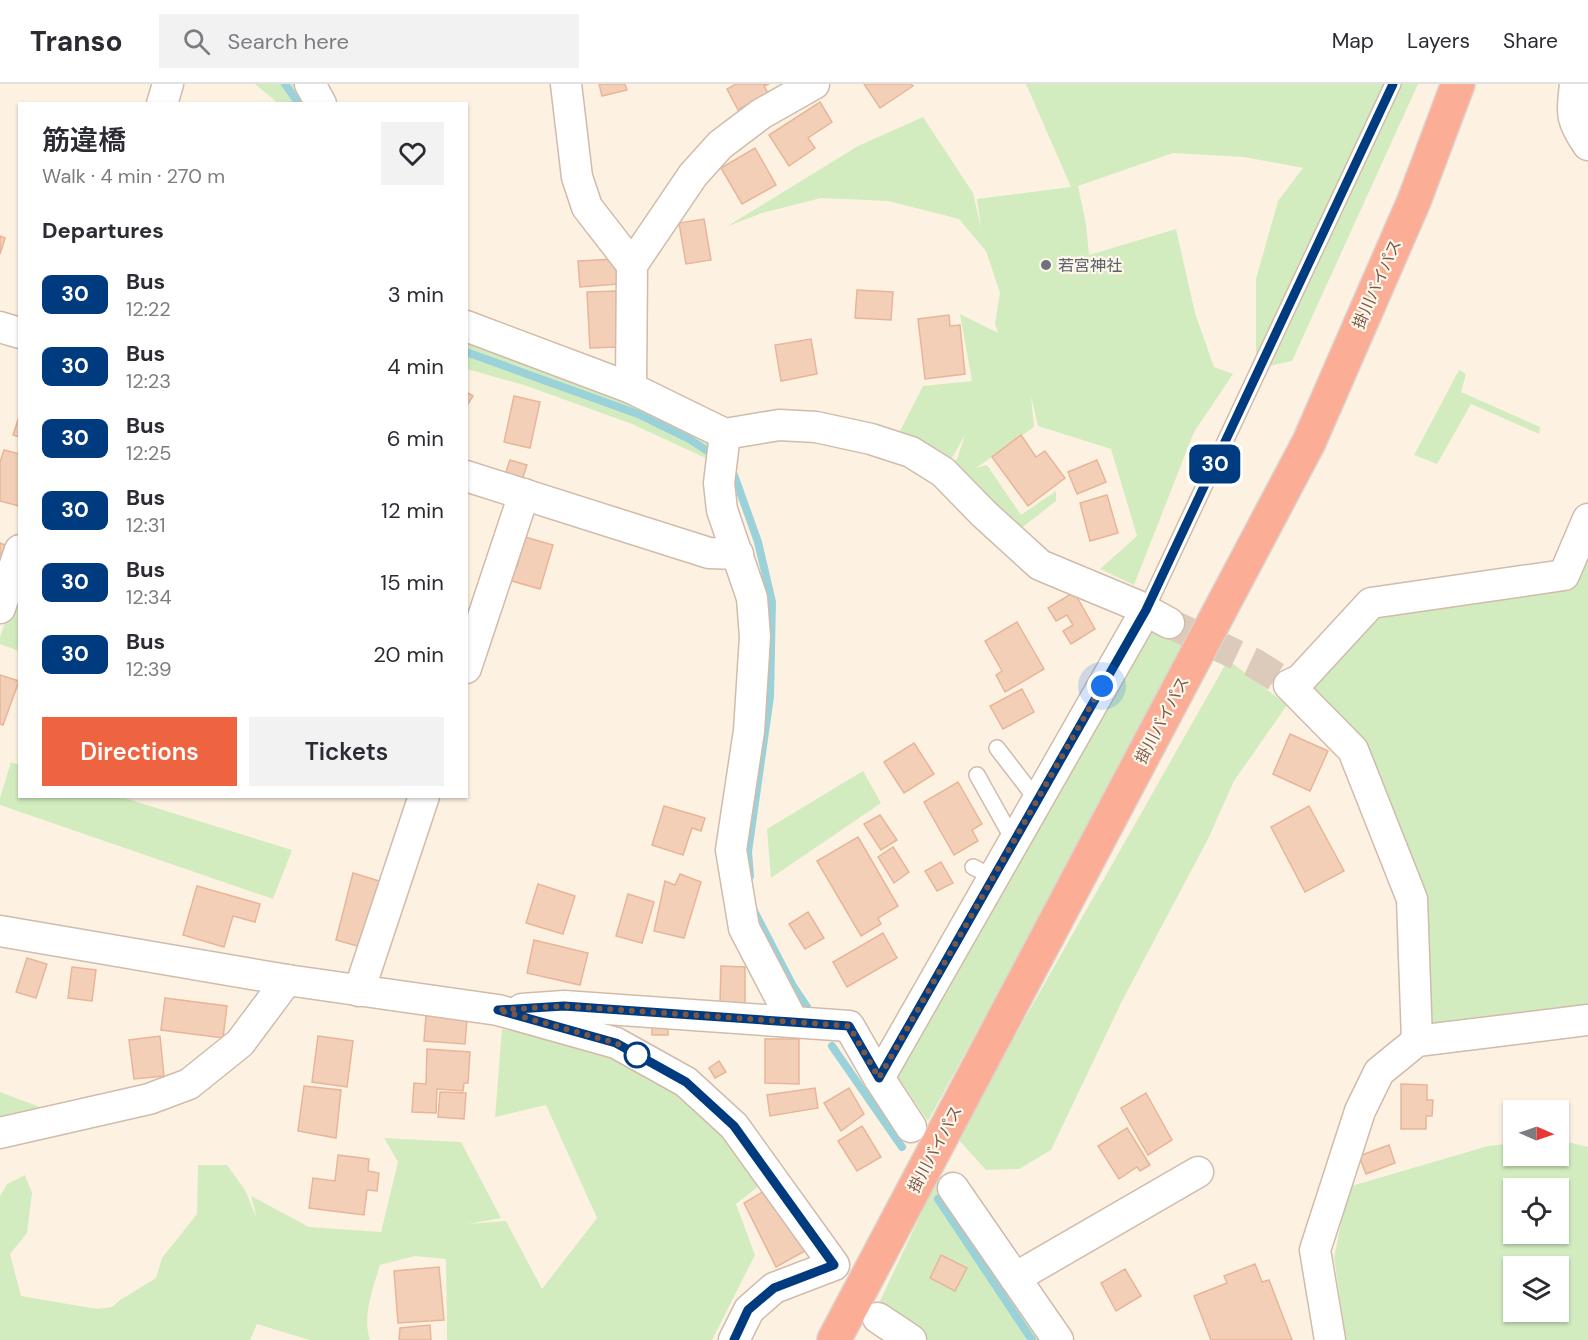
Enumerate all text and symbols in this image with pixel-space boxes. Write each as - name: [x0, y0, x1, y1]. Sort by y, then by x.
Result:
- search box: [159, 14, 579, 68]
- text: Transo: [30, 23, 123, 60]
- icon: search: [180, 25, 213, 58]
- text: Search here: [228, 27, 349, 56]
- text: Map: [1332, 27, 1374, 55]
- text: Layers: [1407, 27, 1470, 55]
- text: Share: [1503, 27, 1558, 55]
- text: 筋違橋: [42, 122, 126, 159]
- button: heart: [381, 122, 444, 185]
- text: Walk · 4 min · 270 m: [42, 163, 225, 189]
- text: Departures: [42, 216, 164, 245]
- street label: 掛川バイパス: [1348, 236, 1406, 332]
- place label: 若宮神社: [1058, 255, 1122, 276]
- marker: 若宮神社: [1039, 258, 1053, 272]
- text: Bus: [126, 267, 165, 296]
- text: 30: [61, 280, 89, 308]
- text: 3 min: [388, 280, 444, 309]
- text: 12:22: [126, 296, 171, 322]
- text: Bus: [126, 339, 165, 368]
- text: 30: [61, 352, 89, 380]
- text: 4 min: [387, 352, 444, 381]
- text: 12:23: [126, 368, 171, 394]
- text: Bus: [126, 411, 165, 440]
- text: 30: [61, 424, 89, 452]
- text: 6 min: [387, 424, 444, 453]
- text: 12:25: [126, 440, 172, 466]
- line badge: 30: [1188, 444, 1242, 484]
- text: 30: [1201, 450, 1229, 478]
- text: Bus: [126, 483, 165, 512]
- text: 30: [61, 496, 89, 524]
- text: 12 min: [381, 496, 444, 525]
- text: 12:31: [126, 512, 166, 538]
- text: Bus: [126, 555, 165, 584]
- text: 30: [61, 568, 89, 596]
- text: 15 min: [380, 568, 444, 597]
- text: 12:34: [126, 584, 172, 610]
- text: Bus: [126, 627, 165, 656]
- text: 30: [61, 640, 89, 668]
- text: 20 min: [373, 640, 444, 669]
- text: 12:39: [126, 656, 172, 682]
- your location: [1087, 671, 1117, 701]
- street label: 掛川バイパス: [1130, 673, 1194, 767]
- button: Directions: [42, 717, 237, 786]
- button: Tickets: [249, 717, 444, 786]
- unlabelled marker: [624, 1042, 650, 1068]
- north arrow: [1503, 1100, 1569, 1166]
- map controls: [1503, 1100, 1569, 1322]
- street label: 掛川バイパス: [903, 1102, 967, 1196]
- button: locate: [1503, 1178, 1569, 1244]
- button: layers: [1503, 1256, 1569, 1322]

